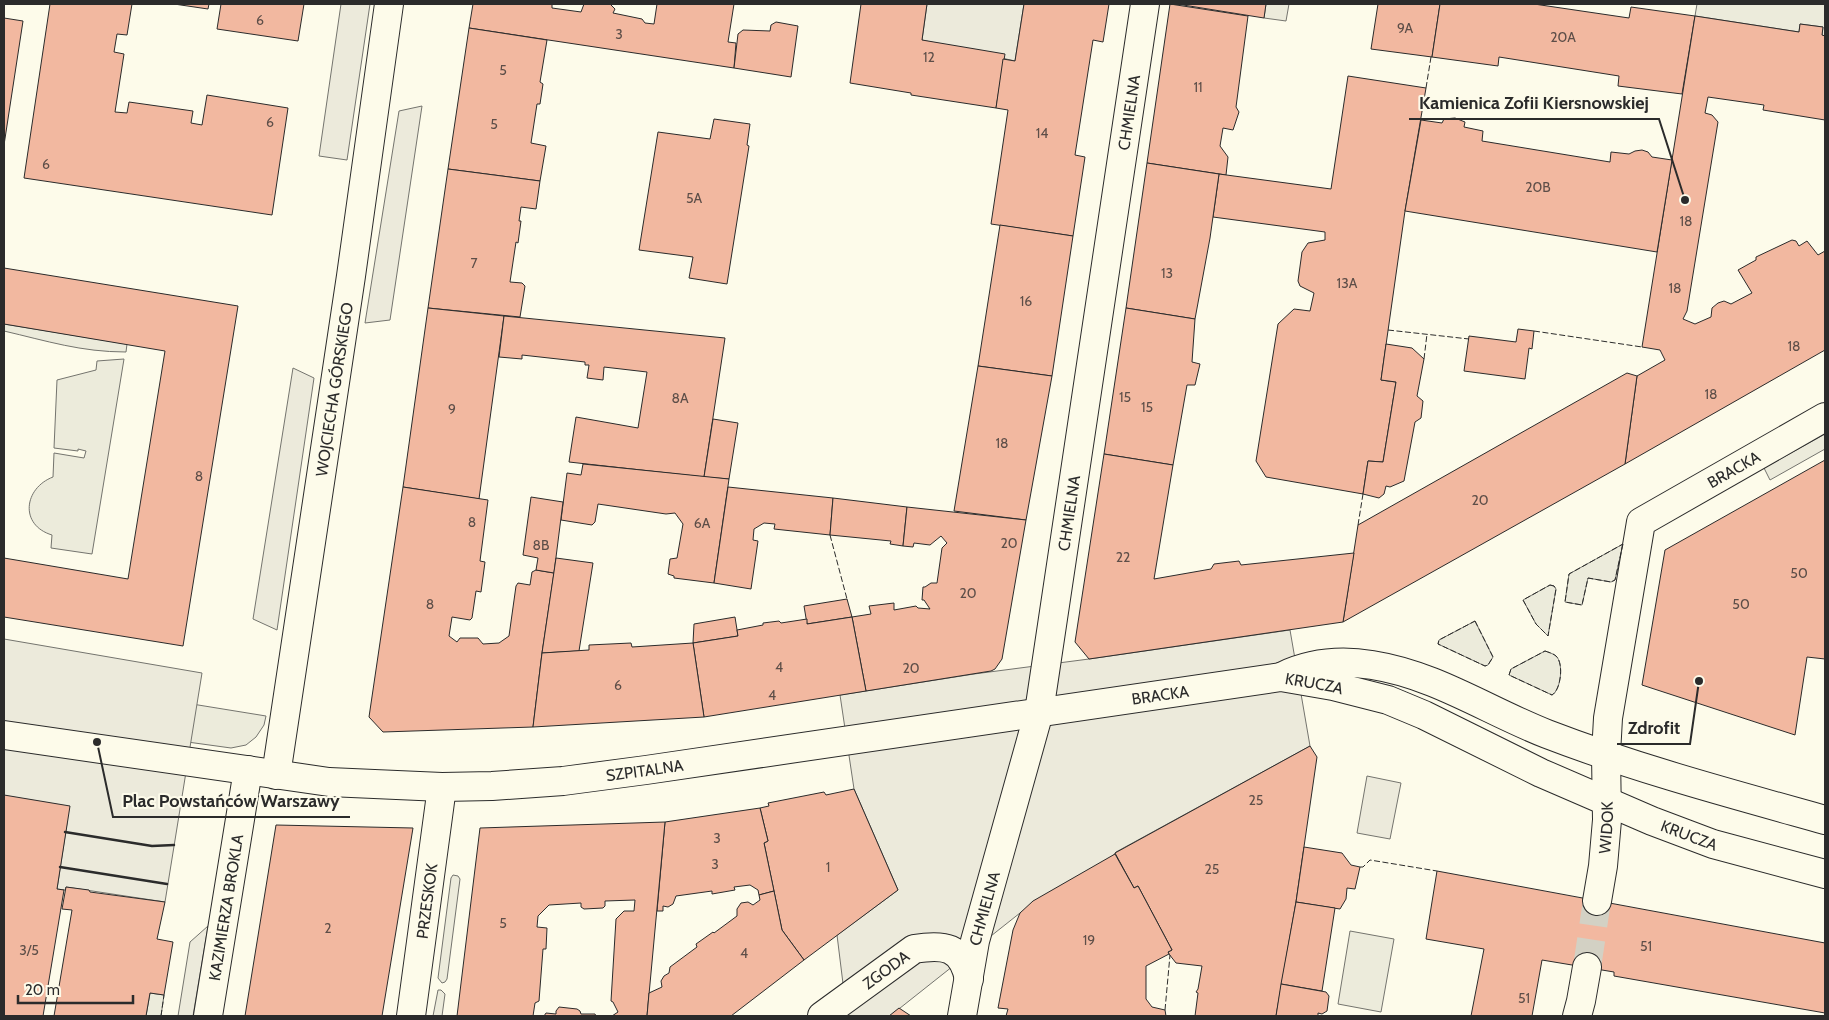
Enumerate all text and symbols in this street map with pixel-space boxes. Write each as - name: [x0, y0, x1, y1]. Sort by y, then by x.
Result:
- house number: 6: [256, 11, 264, 29]
- house number: 9A: [1397, 19, 1413, 37]
- house number: 3: [615, 25, 623, 43]
- house number: 20A: [1550, 28, 1576, 46]
- house number: 12: [923, 48, 935, 66]
- house number: 5: [499, 61, 507, 79]
- street label: CHMIELNA: [1114, 73, 1144, 152]
- house number: 11: [1193, 78, 1203, 96]
- callout: Kamienica Zofii Kiersnowskiej: [1409, 86, 1659, 119]
- text: Kamienica Zofii Kiersnowskiej: [1419, 92, 1649, 114]
- house number: 6: [266, 113, 274, 131]
- house number: 5: [490, 115, 498, 133]
- house number: 14: [1036, 124, 1048, 142]
- house number: 6: [42, 155, 50, 173]
- house number: 20B: [1525, 178, 1551, 196]
- house number: 5A: [686, 189, 702, 207]
- house number: 18: [1679, 212, 1693, 230]
- house number: 7: [470, 254, 478, 272]
- house number: 13: [1161, 264, 1173, 282]
- house number: 13A: [1337, 274, 1358, 292]
- house number: 18: [1668, 279, 1682, 297]
- house number: 16: [1020, 292, 1032, 310]
- street label: WOJCIECHA GÓRSKIEGO: [312, 301, 357, 478]
- house number: 18: [1787, 337, 1801, 355]
- house number: 18: [1704, 385, 1718, 403]
- house number: 15: [1119, 388, 1131, 406]
- house number: 8A: [671, 389, 689, 407]
- house number: 15: [1141, 398, 1153, 416]
- house number: 9: [448, 400, 456, 418]
- house number: 18: [995, 434, 1009, 452]
- street label: BRACKA: [1704, 447, 1764, 492]
- house number: 8: [195, 467, 203, 485]
- street label: CHMIELNA: [1054, 474, 1084, 552]
- house number: 20: [1471, 491, 1489, 509]
- house number: 8: [468, 513, 476, 531]
- house number: 6A: [694, 514, 711, 532]
- house number: 20: [1000, 534, 1018, 552]
- house number: 8B: [533, 536, 549, 554]
- house number: 22: [1116, 548, 1130, 566]
- house number: 50: [1790, 564, 1808, 582]
- house number: 20: [959, 584, 977, 602]
- house number: 8: [426, 595, 434, 613]
- house number: 50: [1732, 595, 1750, 613]
- house number: 4: [775, 658, 783, 676]
- house number: 20: [902, 659, 920, 677]
- street label: KRUCZA: [1284, 669, 1345, 698]
- house number: 6: [614, 676, 622, 694]
- street label: BRACKA: [1130, 682, 1190, 709]
- house number: 4: [768, 686, 776, 704]
- callout: Zdrofit: [1617, 711, 1690, 744]
- text: Zdrofit: [1628, 717, 1680, 739]
- street label: SZPITALNA: [605, 756, 685, 785]
- callout: Plac Powstańców Warszawy: [113, 784, 350, 817]
- text: Plac Powstańców Warszawy: [122, 790, 340, 812]
- house number: 25: [1249, 791, 1263, 809]
- street label: WIDOK: [1595, 801, 1617, 855]
- street label: KRUCZA: [1658, 816, 1720, 855]
- house number: 3: [713, 829, 721, 847]
- street label: KAZIMIERZA BROKLA: [205, 833, 247, 982]
- house number: 3: [711, 855, 719, 873]
- house number: 1: [826, 858, 830, 876]
- house number: 25: [1205, 860, 1219, 878]
- street label: PRZESKOK: [413, 862, 442, 940]
- street label: CHMIELNA: [965, 869, 1004, 948]
- house number: 5: [499, 914, 507, 932]
- house number: 2: [324, 919, 332, 937]
- house number: 19: [1083, 931, 1095, 949]
- house number: 51: [1640, 937, 1652, 955]
- house number: 3/5: [19, 941, 39, 959]
- house number: 4: [740, 944, 748, 962]
- street label: ZGODA: [859, 947, 913, 993]
- scale bar: [18, 972, 132, 1004]
- text: 20 m: [25, 981, 60, 999]
- house number: 51: [1518, 989, 1530, 1007]

